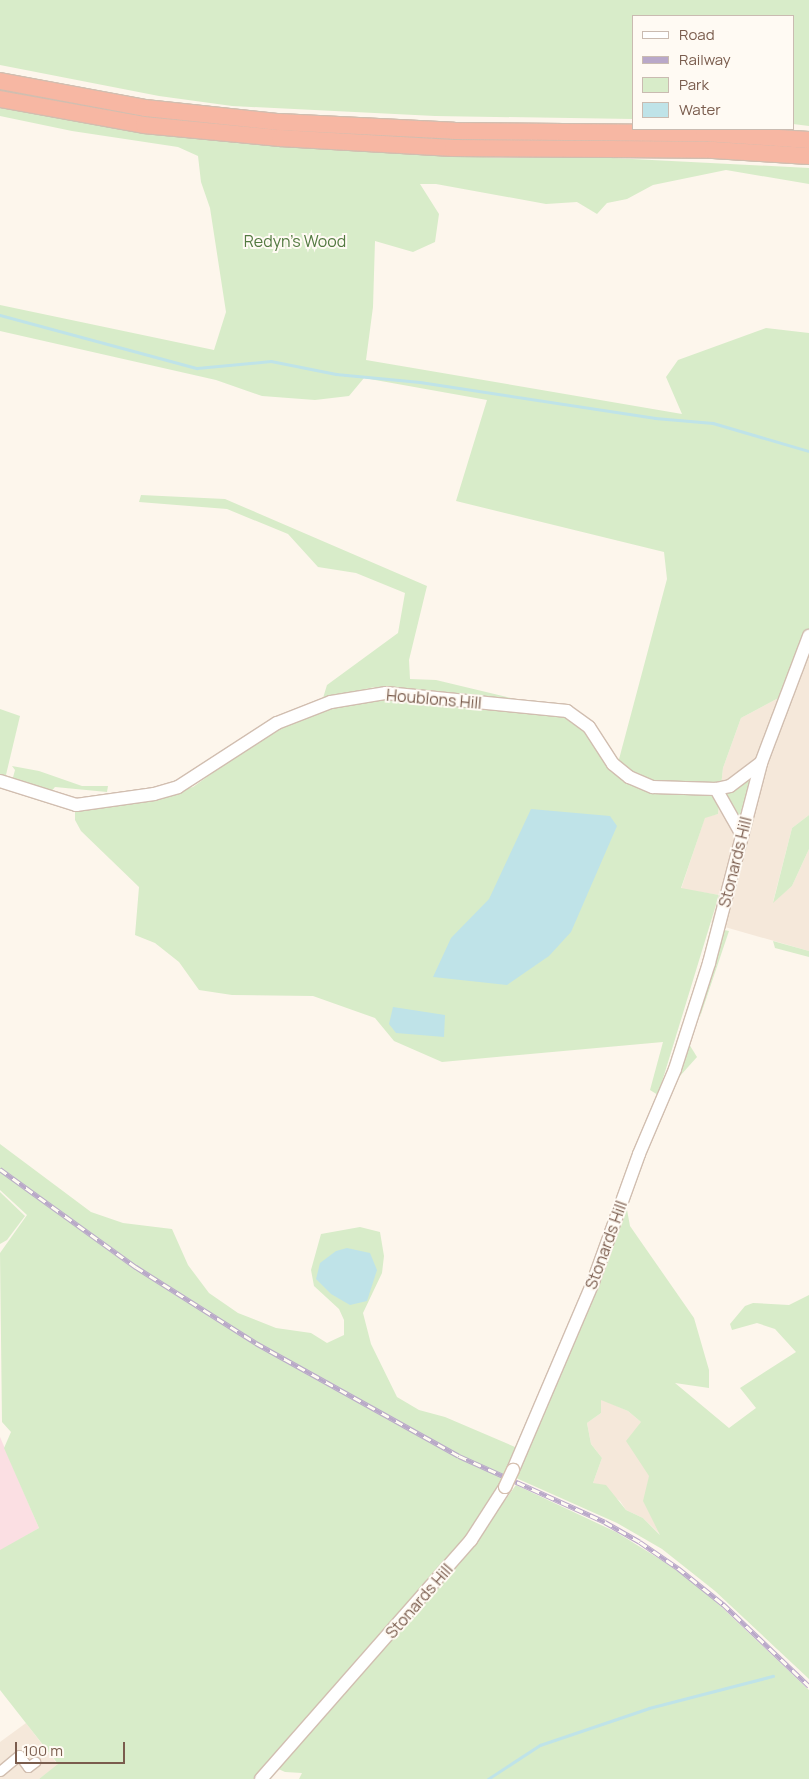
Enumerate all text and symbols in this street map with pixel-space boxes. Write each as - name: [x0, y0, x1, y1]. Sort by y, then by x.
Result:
- legend: [632, 15, 794, 130]
- text: Road: [679, 24, 715, 45]
- text: Railway: [679, 49, 731, 70]
- text: Park: [679, 74, 709, 95]
- text: Water: [679, 99, 721, 120]
- park label: Redyn's Wood: [244, 231, 346, 251]
- street label: Houblons Hill: [385, 685, 483, 713]
- street label: Stonards Hill: [714, 815, 756, 909]
- street label: Stonards Hill: [581, 1198, 631, 1292]
- street label: Stonards Hill: [381, 1560, 457, 1642]
- scale bar: [18, 1732, 128, 1764]
- text: 100 m: [23, 1740, 63, 1761]

